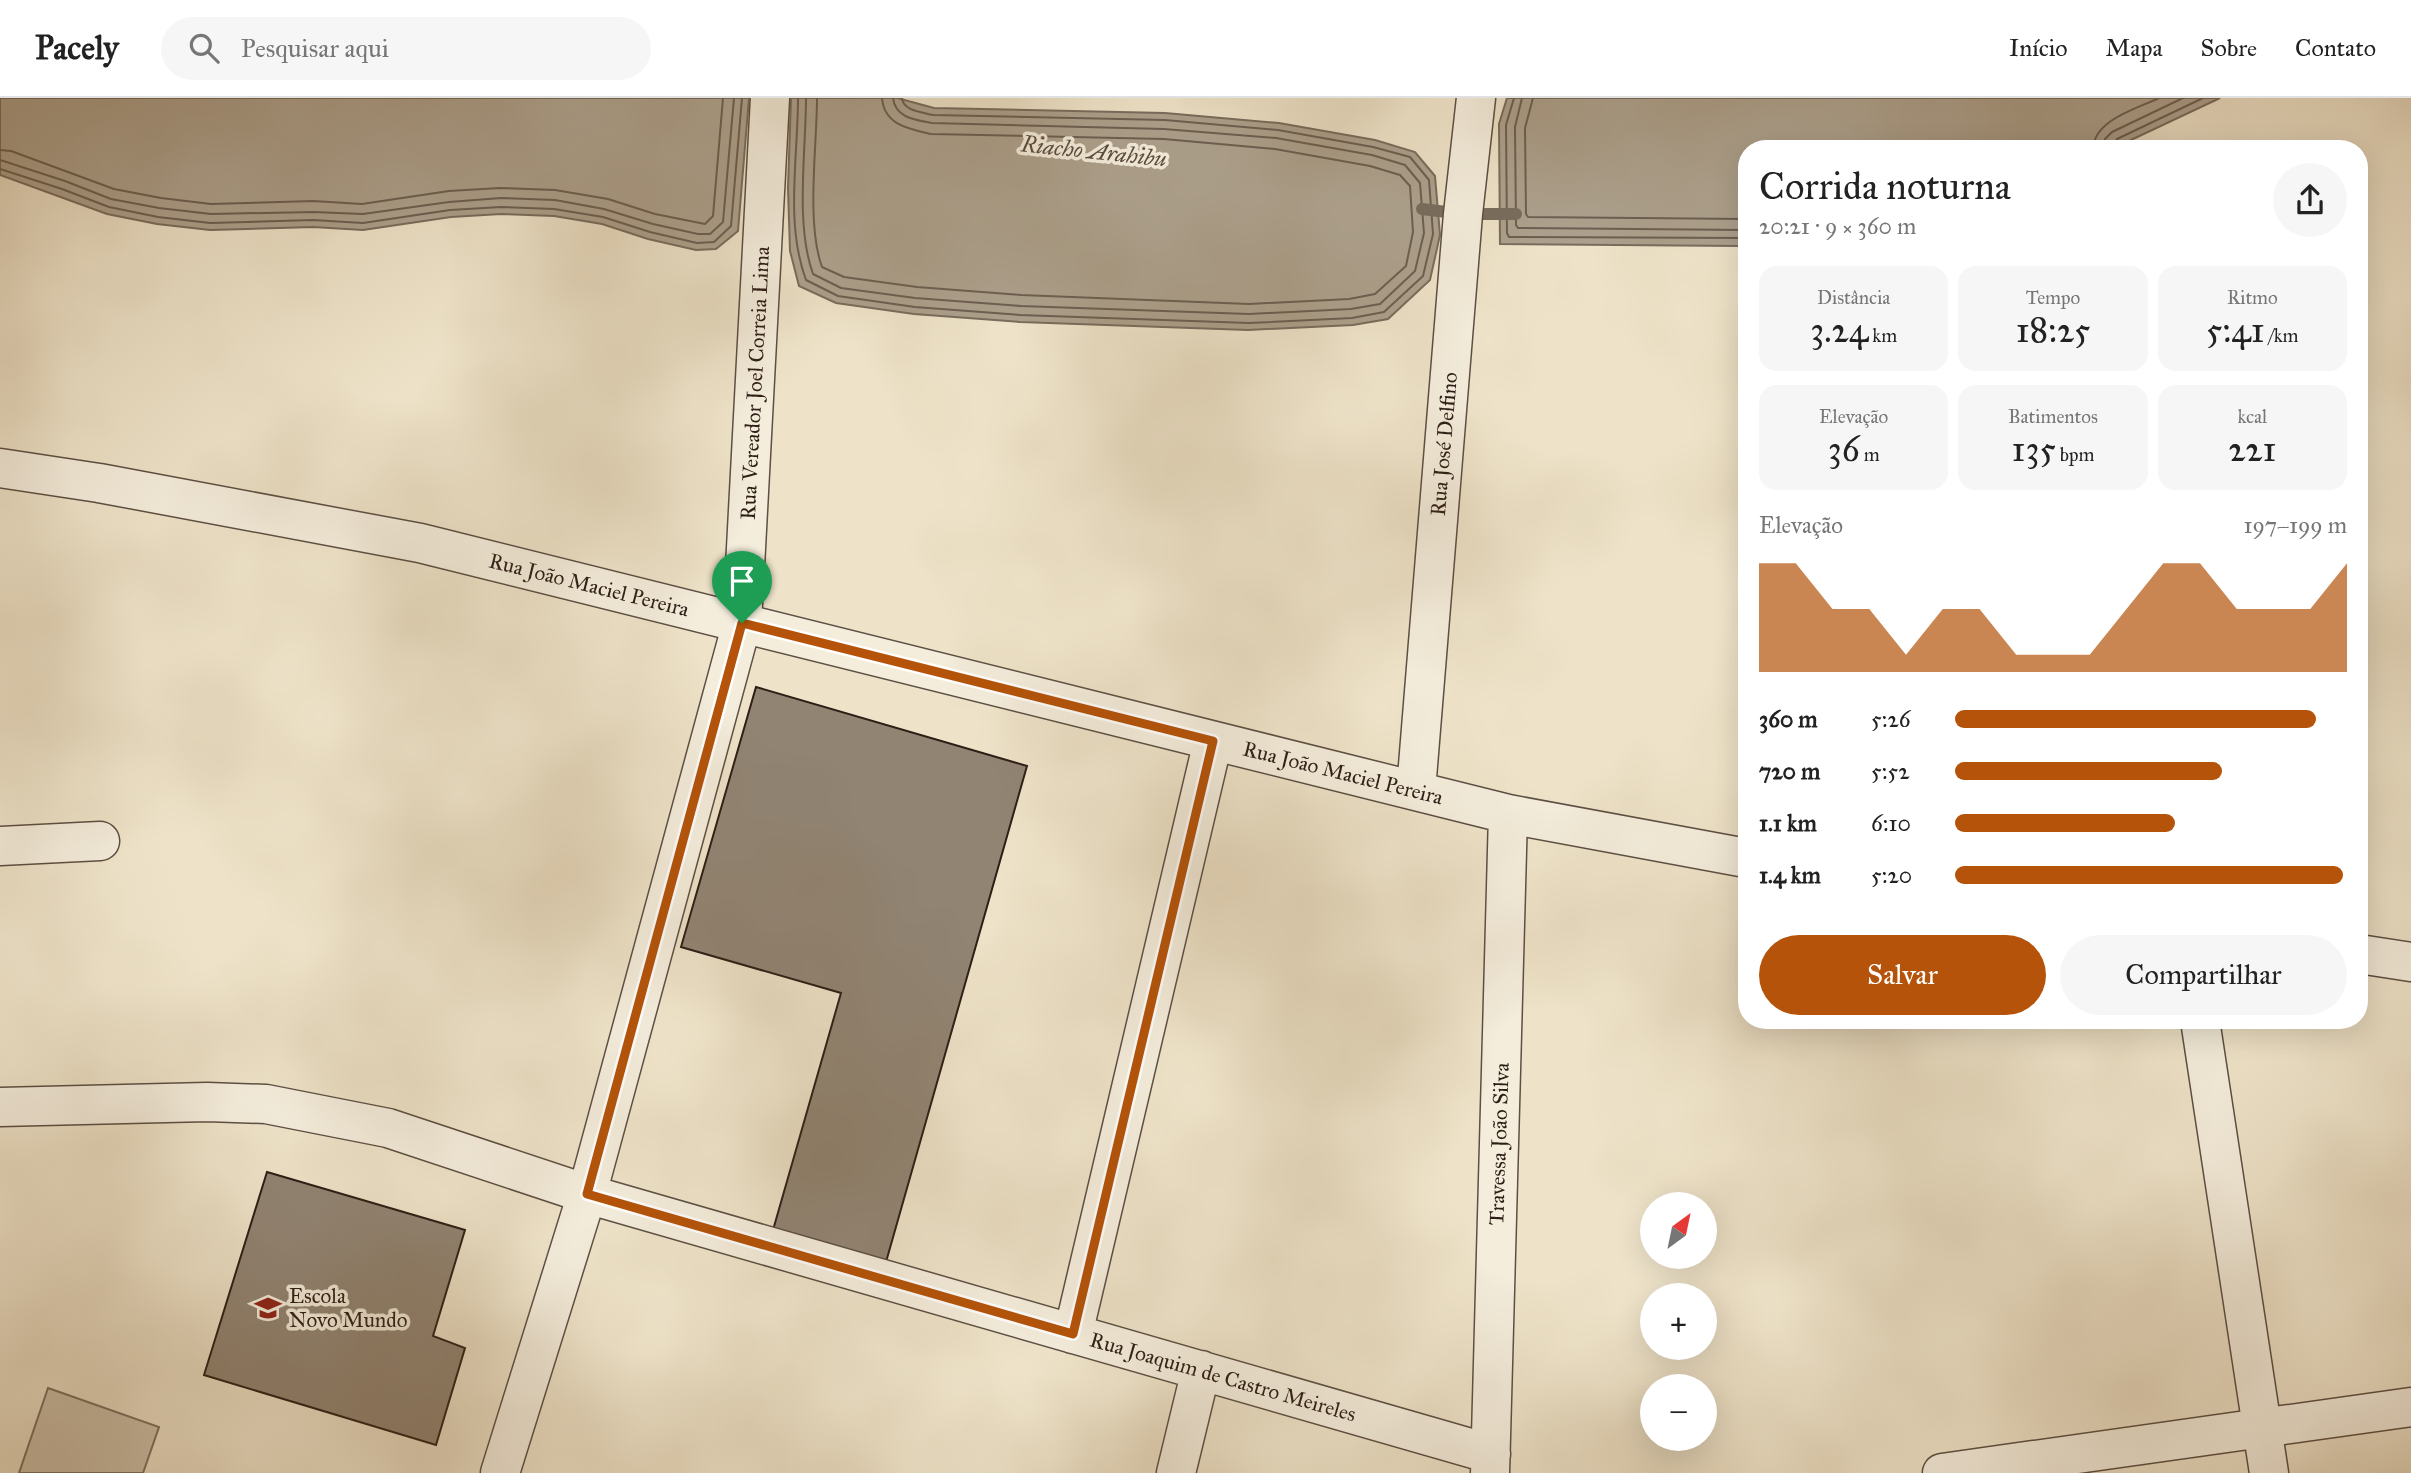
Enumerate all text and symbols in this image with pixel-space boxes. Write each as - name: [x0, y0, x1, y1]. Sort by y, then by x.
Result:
- search box: [161, 17, 651, 80]
- text: Pacely: [35, 28, 119, 68]
- icon: search: [185, 29, 223, 67]
- text: Pesquisar aqui: [241, 32, 389, 64]
- text: Início: [2009, 33, 2068, 63]
- text: Mapa: [2106, 33, 2163, 63]
- text: Sobre: [2201, 33, 2257, 63]
- text: Contato: [2295, 33, 2376, 63]
- water label: Riacho Arahibu: [1019, 129, 1168, 173]
- text: Corrida noturna: [1759, 163, 2011, 209]
- button: share: [2273, 163, 2347, 237]
- text: 20:21 · 9 × 360 m: [1759, 212, 1916, 240]
- street label: Rua Vereador Joel Correia Lima: [735, 245, 775, 521]
- text: Distância: [1817, 286, 1890, 309]
- text: Tempo: [2026, 286, 2080, 309]
- text: Ritmo: [2227, 286, 2278, 309]
- text: 3.24: [1810, 309, 1868, 352]
- text: 18:25: [2016, 309, 2090, 352]
- text: 5:41: [2206, 309, 2265, 352]
- text: km: [1868, 324, 1897, 347]
- text: /km: [2265, 324, 2299, 347]
- street label: Rua José Delfino: [1425, 371, 1463, 517]
- text: Elevação: [1819, 405, 1888, 428]
- text: Batimentos: [2008, 405, 2098, 428]
- text: kcal: [2237, 405, 2267, 428]
- text: 36: [1828, 428, 1860, 471]
- text: 135: [2012, 428, 2056, 471]
- text: 221: [2228, 428, 2276, 471]
- text: m: [1860, 443, 1880, 466]
- text: bpm: [2056, 443, 2094, 466]
- text: Elevação: [1759, 511, 1843, 539]
- text: 197–199 m: [2244, 511, 2347, 539]
- street label: Rua João Maciel Pereira: [486, 548, 692, 622]
- pin: [712, 551, 772, 623]
- icon: arrive: [723, 562, 761, 600]
- text: 360 m: [1759, 705, 1818, 733]
- text: 5:26: [1871, 705, 1911, 733]
- street label: Rua João Maciel Pereira: [1240, 736, 1446, 810]
- text: 720 m: [1759, 757, 1820, 785]
- text: 5:52: [1871, 757, 1910, 785]
- text: 1.1 km: [1759, 809, 1817, 837]
- text: 6:10: [1871, 809, 1911, 837]
- text: 1.4 km: [1759, 861, 1821, 889]
- text: 5:20: [1871, 861, 1912, 889]
- button: Salvar: [1759, 935, 2046, 1015]
- button: Compartilhar: [2060, 935, 2347, 1015]
- street label: Travessa João Silva: [1483, 1062, 1515, 1226]
- north arrow: [1640, 1192, 1717, 1269]
- map controls: [1640, 1192, 1717, 1451]
- place label: Escola Novo Mundo: [289, 1283, 408, 1333]
- button: +: [1640, 1283, 1717, 1360]
- school or university icon: Escola Novo Mundo: [253, 1293, 283, 1323]
- street label: Rua Joaquim de Castro Meireles: [1087, 1327, 1359, 1427]
- button: −: [1640, 1374, 1717, 1451]

